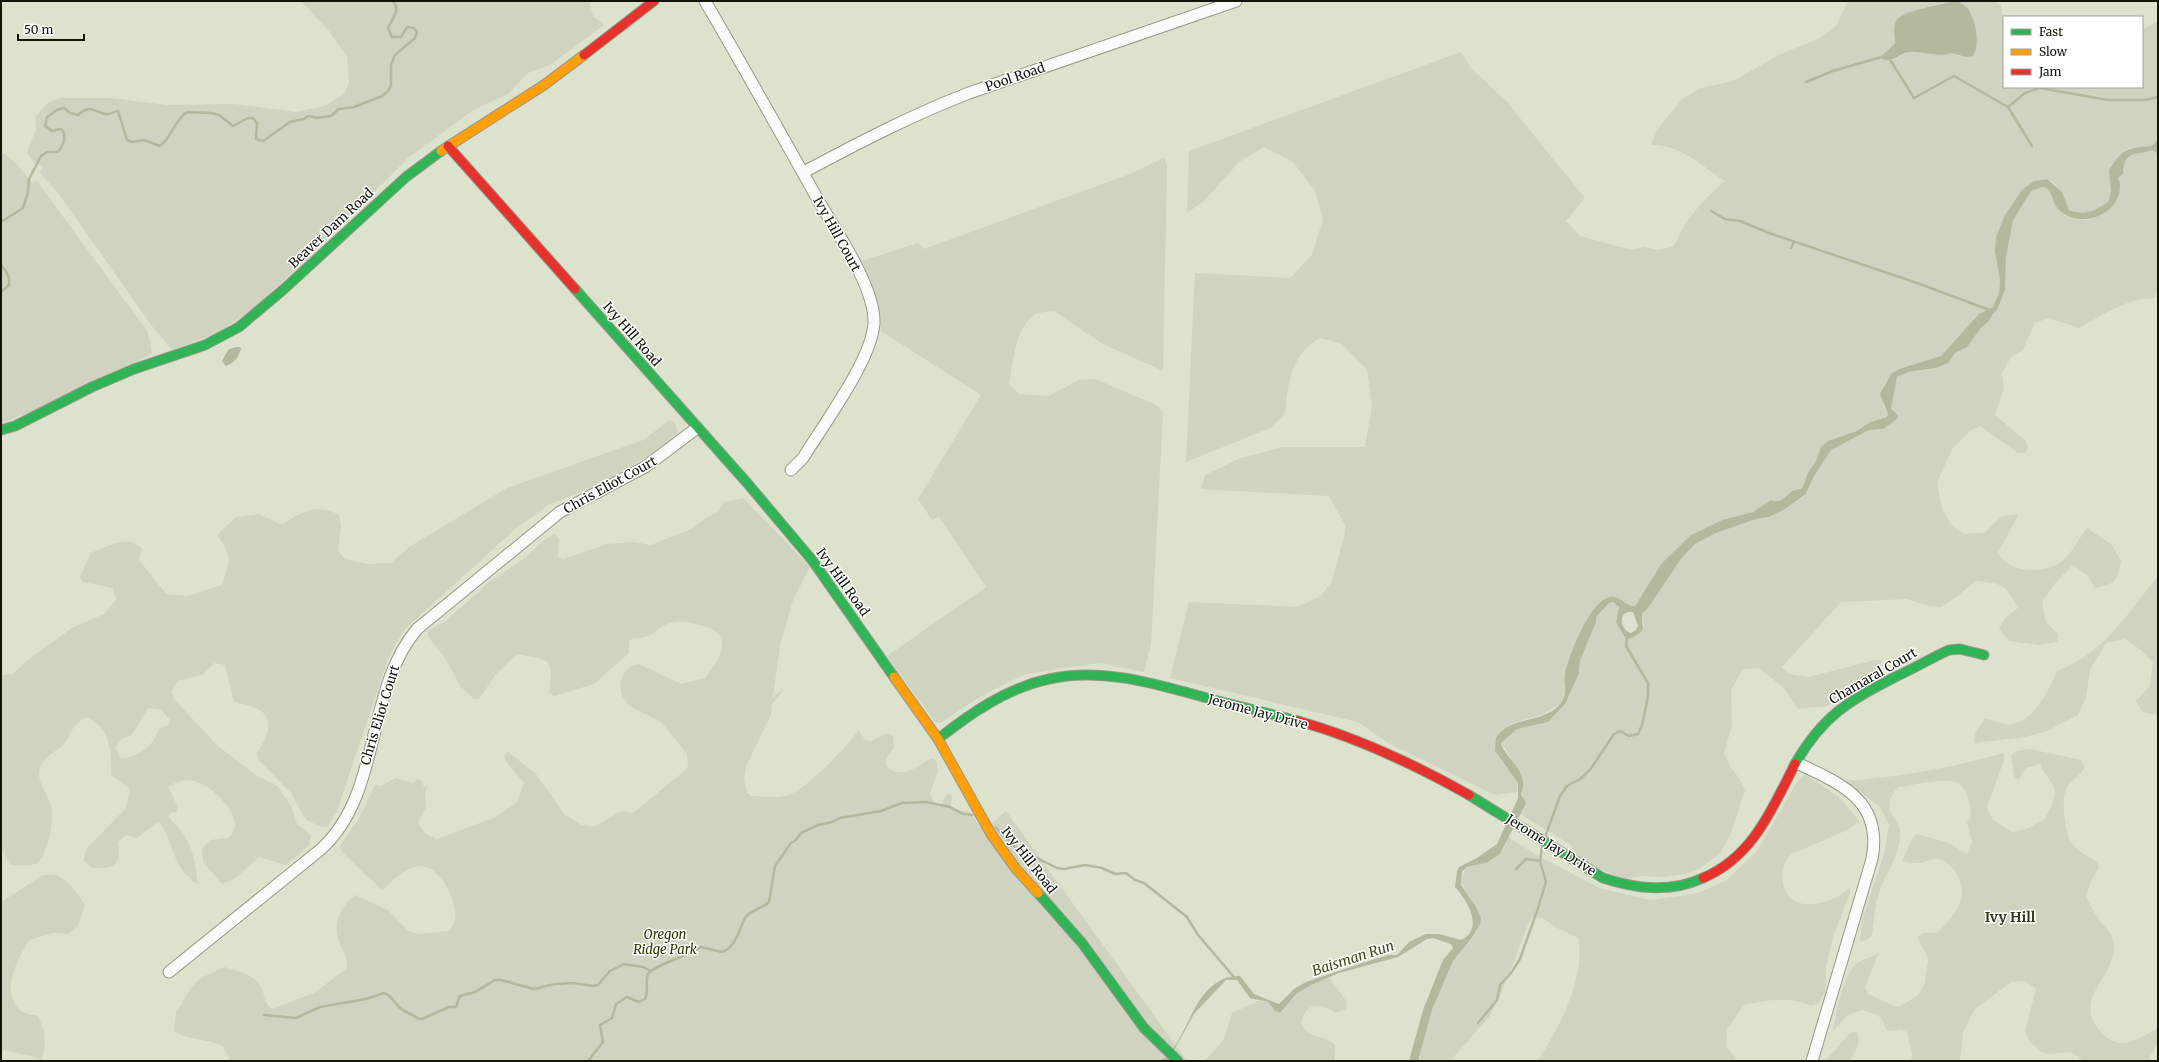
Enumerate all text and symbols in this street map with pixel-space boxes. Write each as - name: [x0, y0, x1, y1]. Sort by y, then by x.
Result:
- scale bar: [18, 16, 84, 42]
- legend: [2003, 16, 2143, 88]
- text: 50 m: [24, 22, 53, 37]
- text: Fast: [2039, 24, 2063, 39]
- text: Slow: [2039, 44, 2068, 59]
- street label: Pool Road: [983, 59, 1047, 95]
- text: Jam: [2038, 64, 2062, 79]
- street label: Beaver Dam Road: [285, 184, 377, 272]
- street label: Ivy Hill Court: [809, 193, 865, 275]
- street label: Ivy Hill Road: [599, 298, 665, 370]
- street label: Chris Eliot Court: [561, 452, 659, 518]
- street label: Ivy Hill Road: [813, 545, 874, 620]
- street label: Chamaral Court: [1826, 644, 1920, 708]
- street label: Chris Eliot Court: [357, 663, 403, 767]
- street label: Jerome Jay Drive: [1205, 690, 1310, 734]
- street label: Jerome Jay Drive: [1502, 810, 1599, 880]
- street label: Ivy Hill Road: [998, 823, 1060, 897]
- district label: Ivy Hill: [1985, 908, 2036, 926]
- park label: Oregon Ridge Park: [633, 926, 697, 958]
- water label: Baisman Run: [1310, 936, 1396, 980]

